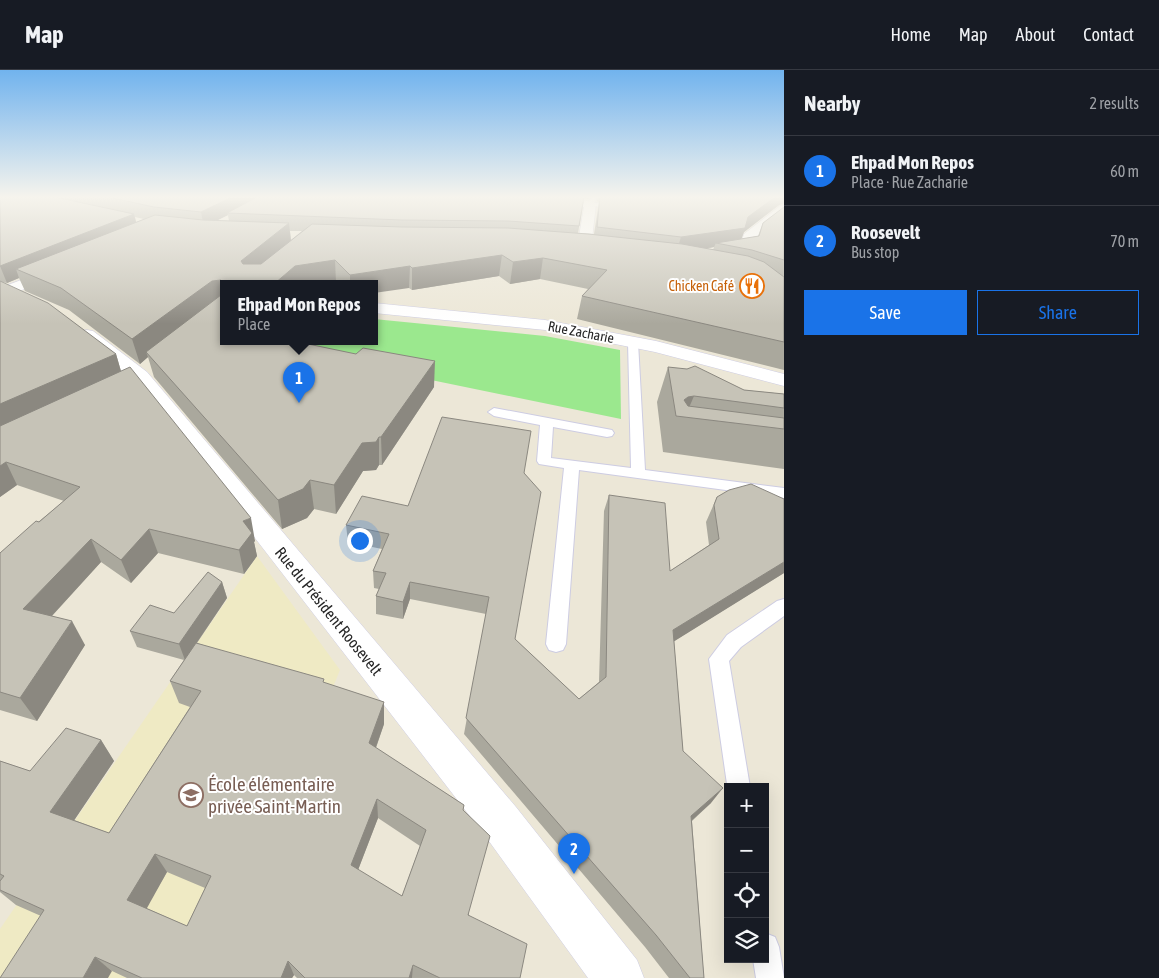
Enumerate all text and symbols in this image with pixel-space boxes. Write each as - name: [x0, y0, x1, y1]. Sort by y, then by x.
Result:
- text: Map: [25, 21, 64, 48]
- text: Home: [891, 24, 931, 45]
- text: Map: [959, 24, 988, 45]
- text: About: [1016, 24, 1055, 45]
- text: Contact: [1083, 24, 1134, 45]
- text: Nearby: [804, 91, 860, 115]
- text: 2 results: [1089, 94, 1139, 112]
- text: Ehpad Mon Repos: [851, 151, 974, 173]
- text: 1: [816, 162, 824, 180]
- text: 60 m: [1110, 162, 1139, 180]
- text: Place · Rue Zacharie: [851, 173, 968, 191]
- text: Roosevelt: [851, 221, 920, 243]
- text: 2: [816, 232, 824, 250]
- text: 70 m: [1110, 232, 1139, 250]
- text: Bus stop: [851, 243, 899, 261]
- restaurant icon: Chicken Café: [739, 273, 765, 299]
- place label: Chicken Café: [669, 278, 734, 294]
- popup: [220, 280, 378, 345]
- button: Save: [804, 290, 967, 335]
- button: Share: [977, 290, 1139, 335]
- text: Ehpad Mon Repos: [237, 293, 361, 315]
- text: Place: [237, 315, 270, 333]
- street label: Rue Zacharie: [547, 318, 615, 346]
- pin: 1: [283, 362, 315, 403]
- your location: [347, 528, 373, 554]
- street label: Rue du Président Roosevelt: [272, 543, 386, 679]
- place label: École élémentaire privée Saint-Martin: [208, 773, 341, 817]
- school or university icon: École élémentaire privée Saint-Martin: [178, 782, 204, 808]
- map controls: [724, 783, 769, 963]
- button: +: [724, 783, 769, 828]
- button: −: [724, 828, 769, 873]
- pin: 2: [558, 833, 590, 874]
- button: locate: [724, 873, 769, 918]
- button: layers: [724, 918, 769, 963]

